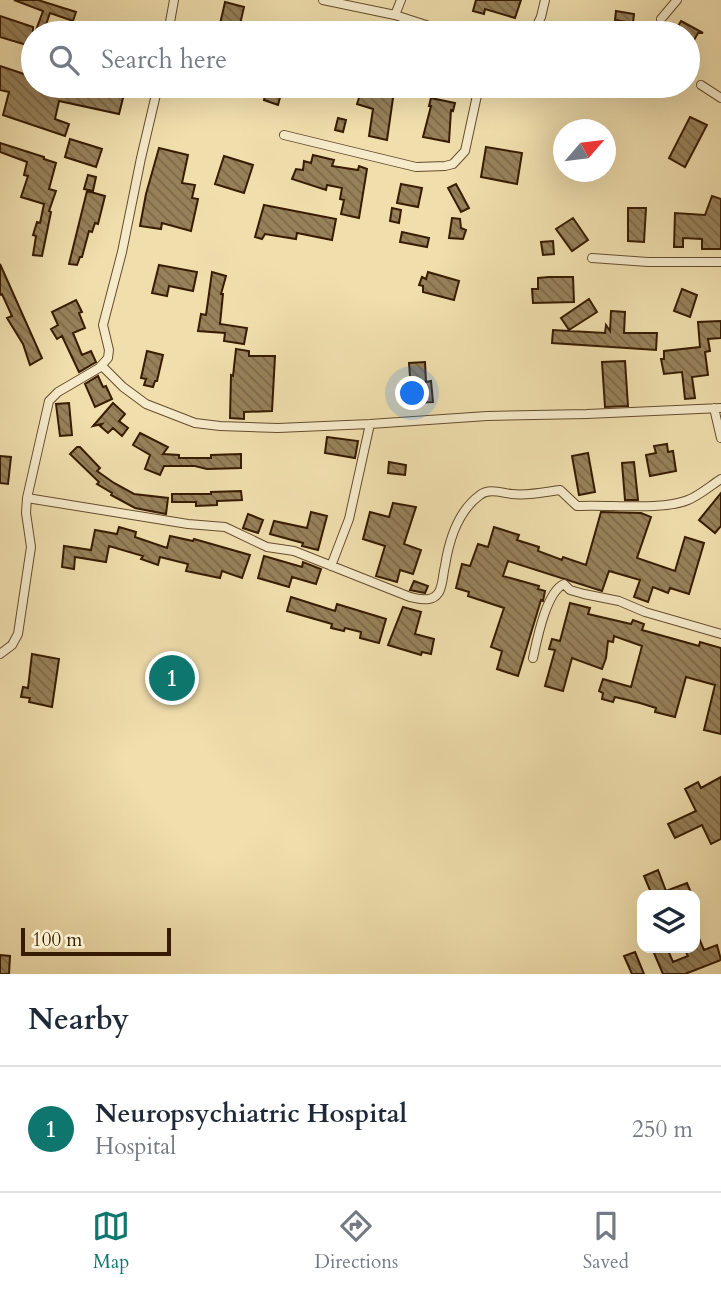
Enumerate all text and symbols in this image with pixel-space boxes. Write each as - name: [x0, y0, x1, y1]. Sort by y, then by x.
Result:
- search box: [21, 21, 700, 98]
- icon: search: [45, 41, 83, 79]
- text: Search here: [101, 42, 227, 77]
- north arrow: [553, 119, 616, 182]
- your location: [395, 376, 429, 410]
- pin: 1: [149, 652, 195, 704]
- map controls: [637, 890, 700, 953]
- button: layers: [637, 890, 700, 953]
- scale bar: [21, 925, 172, 957]
- text: 100 m: [32, 927, 82, 953]
- text: Nearby: [28, 999, 129, 1040]
- text: Neuropsychiatric Hospital: [95, 1096, 407, 1131]
- text: 1: [45, 1114, 57, 1145]
- text: 250 m: [632, 1114, 693, 1145]
- text: Hospital: [95, 1131, 176, 1162]
- tab: Map: [92, 1207, 130, 1275]
- tab: Directions: [315, 1207, 398, 1275]
- tab: Saved: [583, 1207, 629, 1275]

